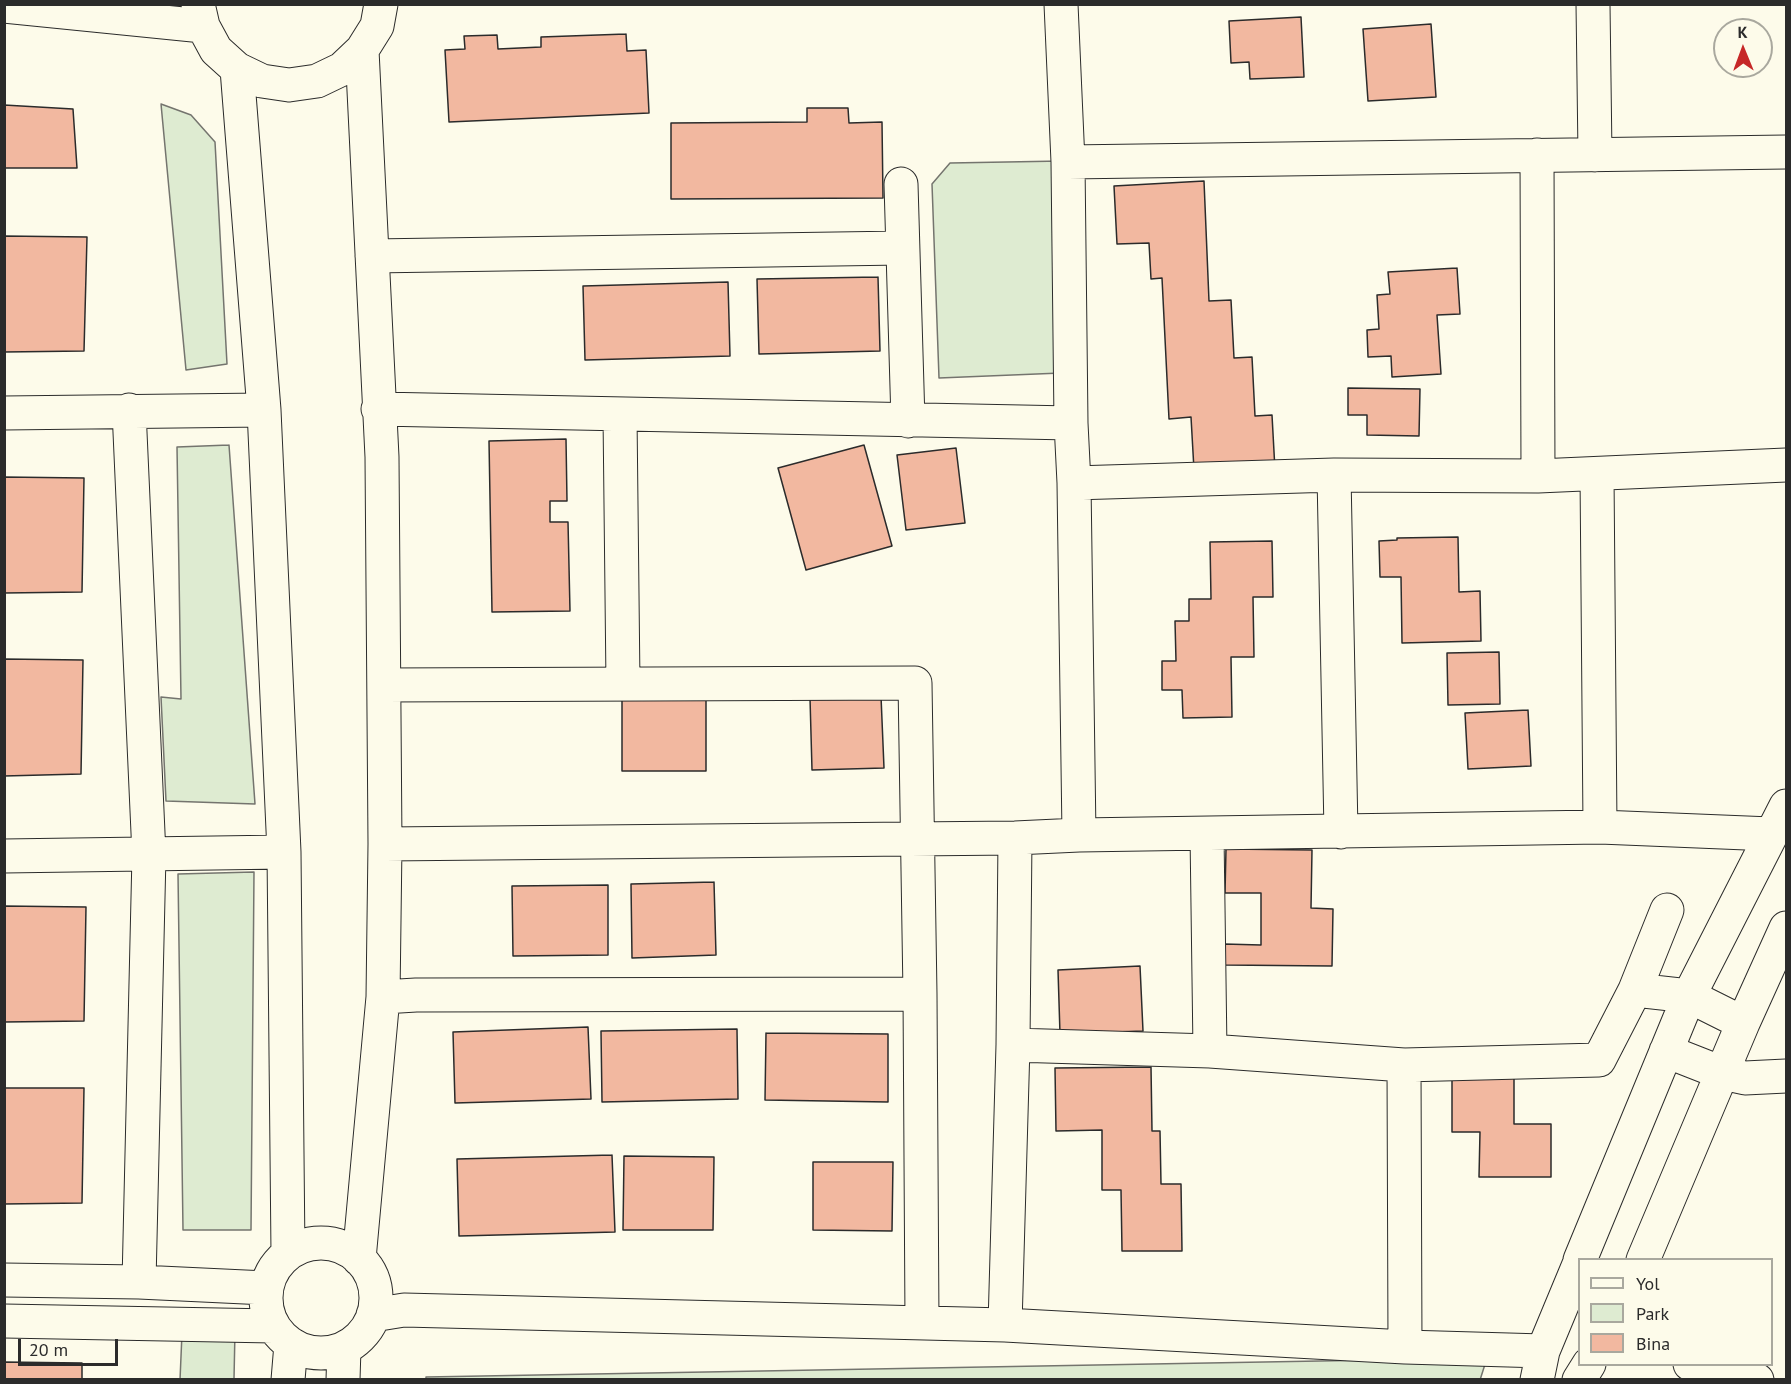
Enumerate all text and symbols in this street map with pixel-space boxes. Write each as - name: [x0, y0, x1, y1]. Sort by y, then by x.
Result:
- north arrow: [1713, 18, 1773, 78]
- text: K: [1738, 22, 1748, 42]
- legend: [1578, 1258, 1773, 1366]
- text: Yol: [1636, 1272, 1659, 1295]
- text: Park: [1636, 1302, 1669, 1325]
- scale bar: [21, 1327, 122, 1365]
- text: Bina: [1636, 1332, 1670, 1355]
- text: 20 m: [29, 1338, 68, 1361]

